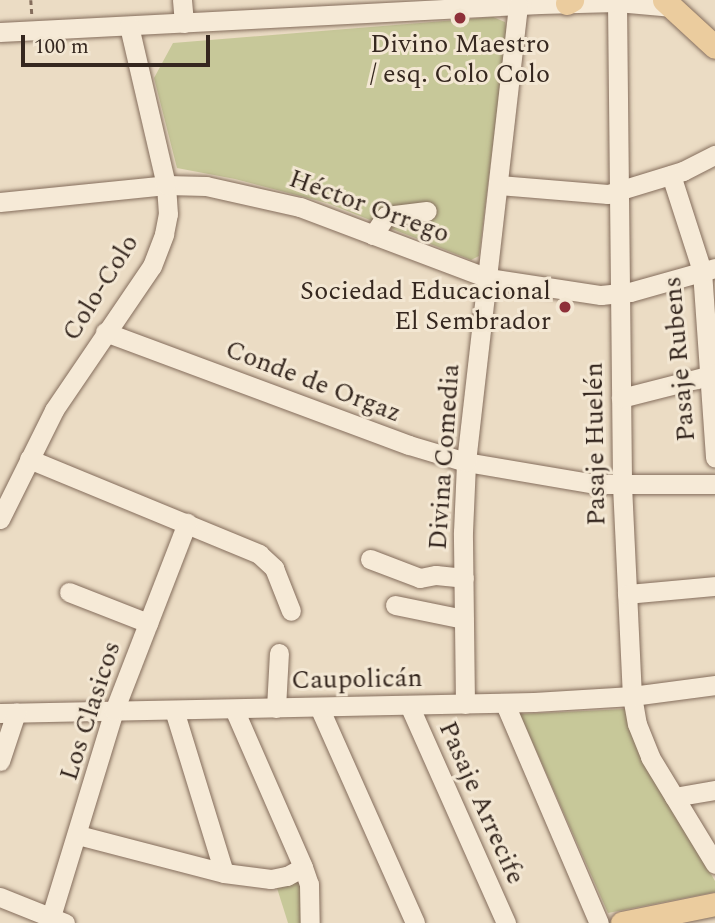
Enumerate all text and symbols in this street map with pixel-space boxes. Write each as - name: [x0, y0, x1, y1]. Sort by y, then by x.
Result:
- marker: Divino Maestro / esq. Colo Colo: [452, 10, 468, 26]
- scale bar: [24, 21, 214, 65]
- place label: Divino Maestro / esq. Colo Colo: [370, 29, 550, 90]
- text: 100 m: [34, 31, 89, 63]
- street label: Héctor Orrego: [285, 164, 453, 250]
- street label: Colo-Colo: [56, 229, 146, 347]
- street label: Pasaje Rubens: [657, 275, 703, 443]
- place label: Sociedad Educacional El Sembrador: [300, 276, 551, 338]
- marker: Sociedad Educacional El Sembrador: [557, 299, 573, 315]
- street label: Conde de Orgaz: [221, 334, 405, 430]
- street label: Pasaje Huelén: [579, 362, 613, 526]
- street label: Divina Comedia: [423, 363, 467, 551]
- street label: Los Clasicos: [54, 637, 128, 785]
- street label: Caupolicán: [291, 663, 423, 697]
- street label: Pasaje Arrecife: [431, 717, 531, 889]

